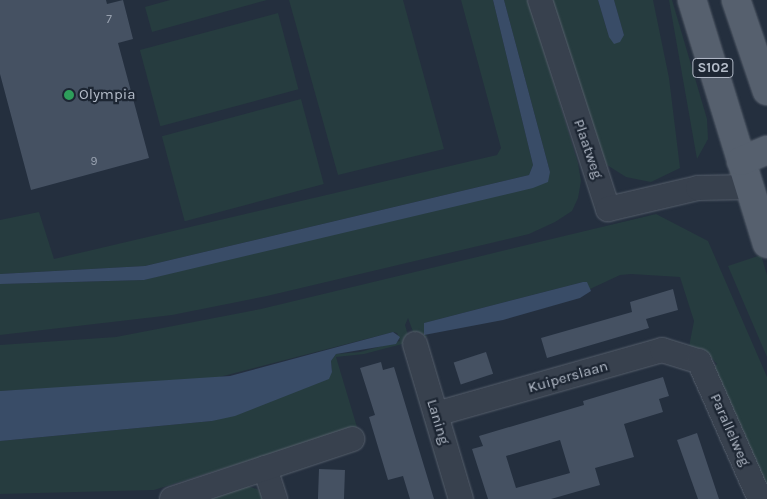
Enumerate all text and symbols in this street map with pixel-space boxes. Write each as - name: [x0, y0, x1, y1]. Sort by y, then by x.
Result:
- house number: 7: [106, 13, 112, 27]
- road number: S102: [692, 56, 734, 80]
- place label: Olympia: [79, 86, 135, 104]
- marker: Olympia: [63, 89, 75, 101]
- street label: Plaatweg: [569, 117, 607, 181]
- house number: 9: [91, 155, 97, 169]
- street label: Kuiperslaan: [526, 357, 610, 397]
- street label: Parallelweg: [706, 391, 754, 469]
- street label: Laning: [423, 397, 453, 447]

